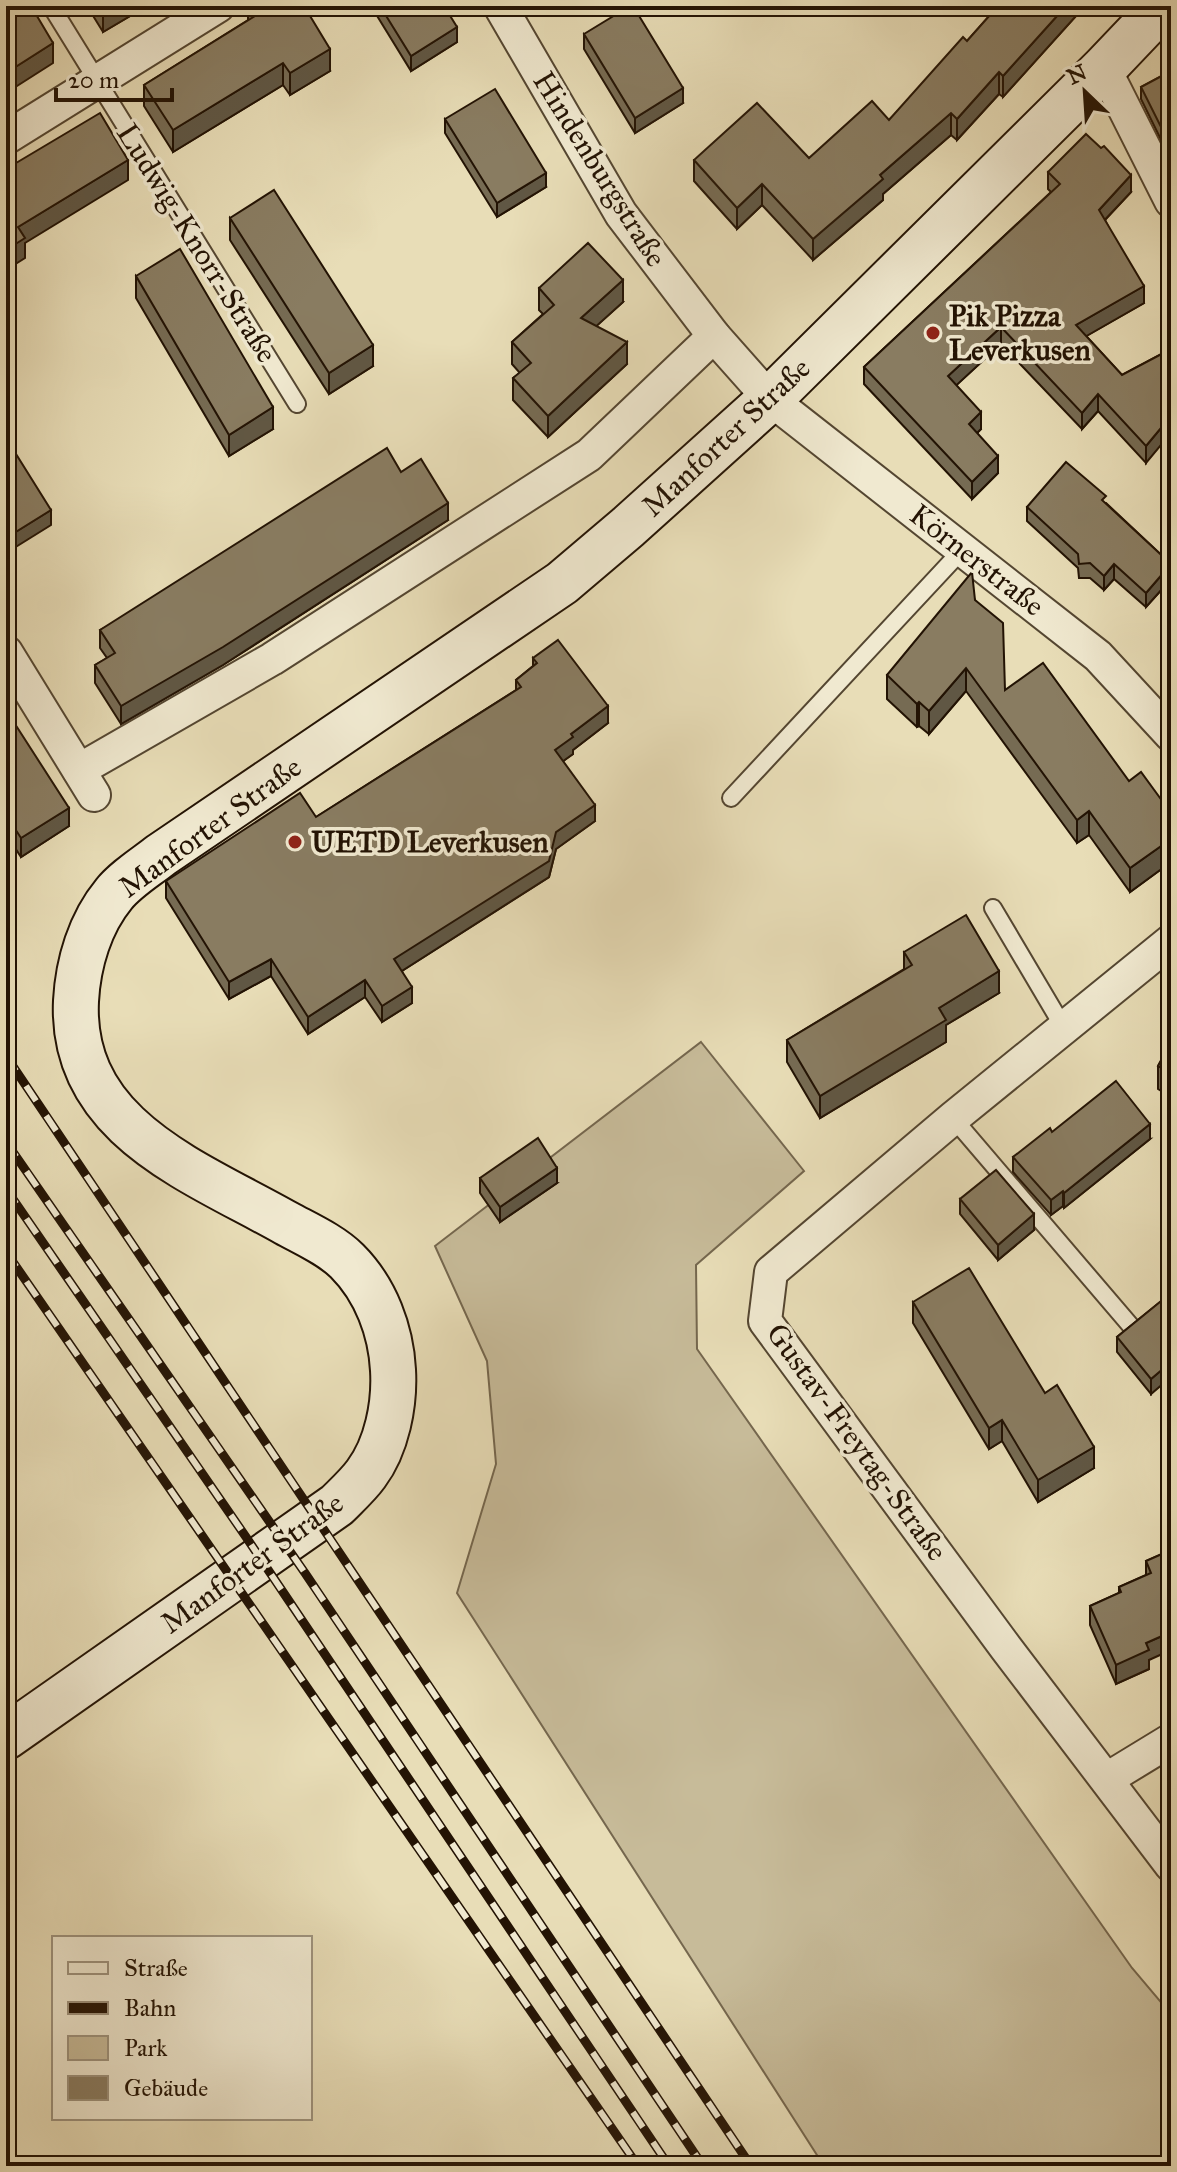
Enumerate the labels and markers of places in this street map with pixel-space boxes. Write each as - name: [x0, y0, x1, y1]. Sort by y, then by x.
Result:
- place label: Pik Pizza Leverkusen: [949, 298, 1091, 368]
- marker: Pik Pizza Leverkusen: [924, 324, 942, 342]
- place label: UETD Leverkusen: [311, 824, 549, 860]
- marker: UETD Leverkusen: [286, 833, 304, 851]

